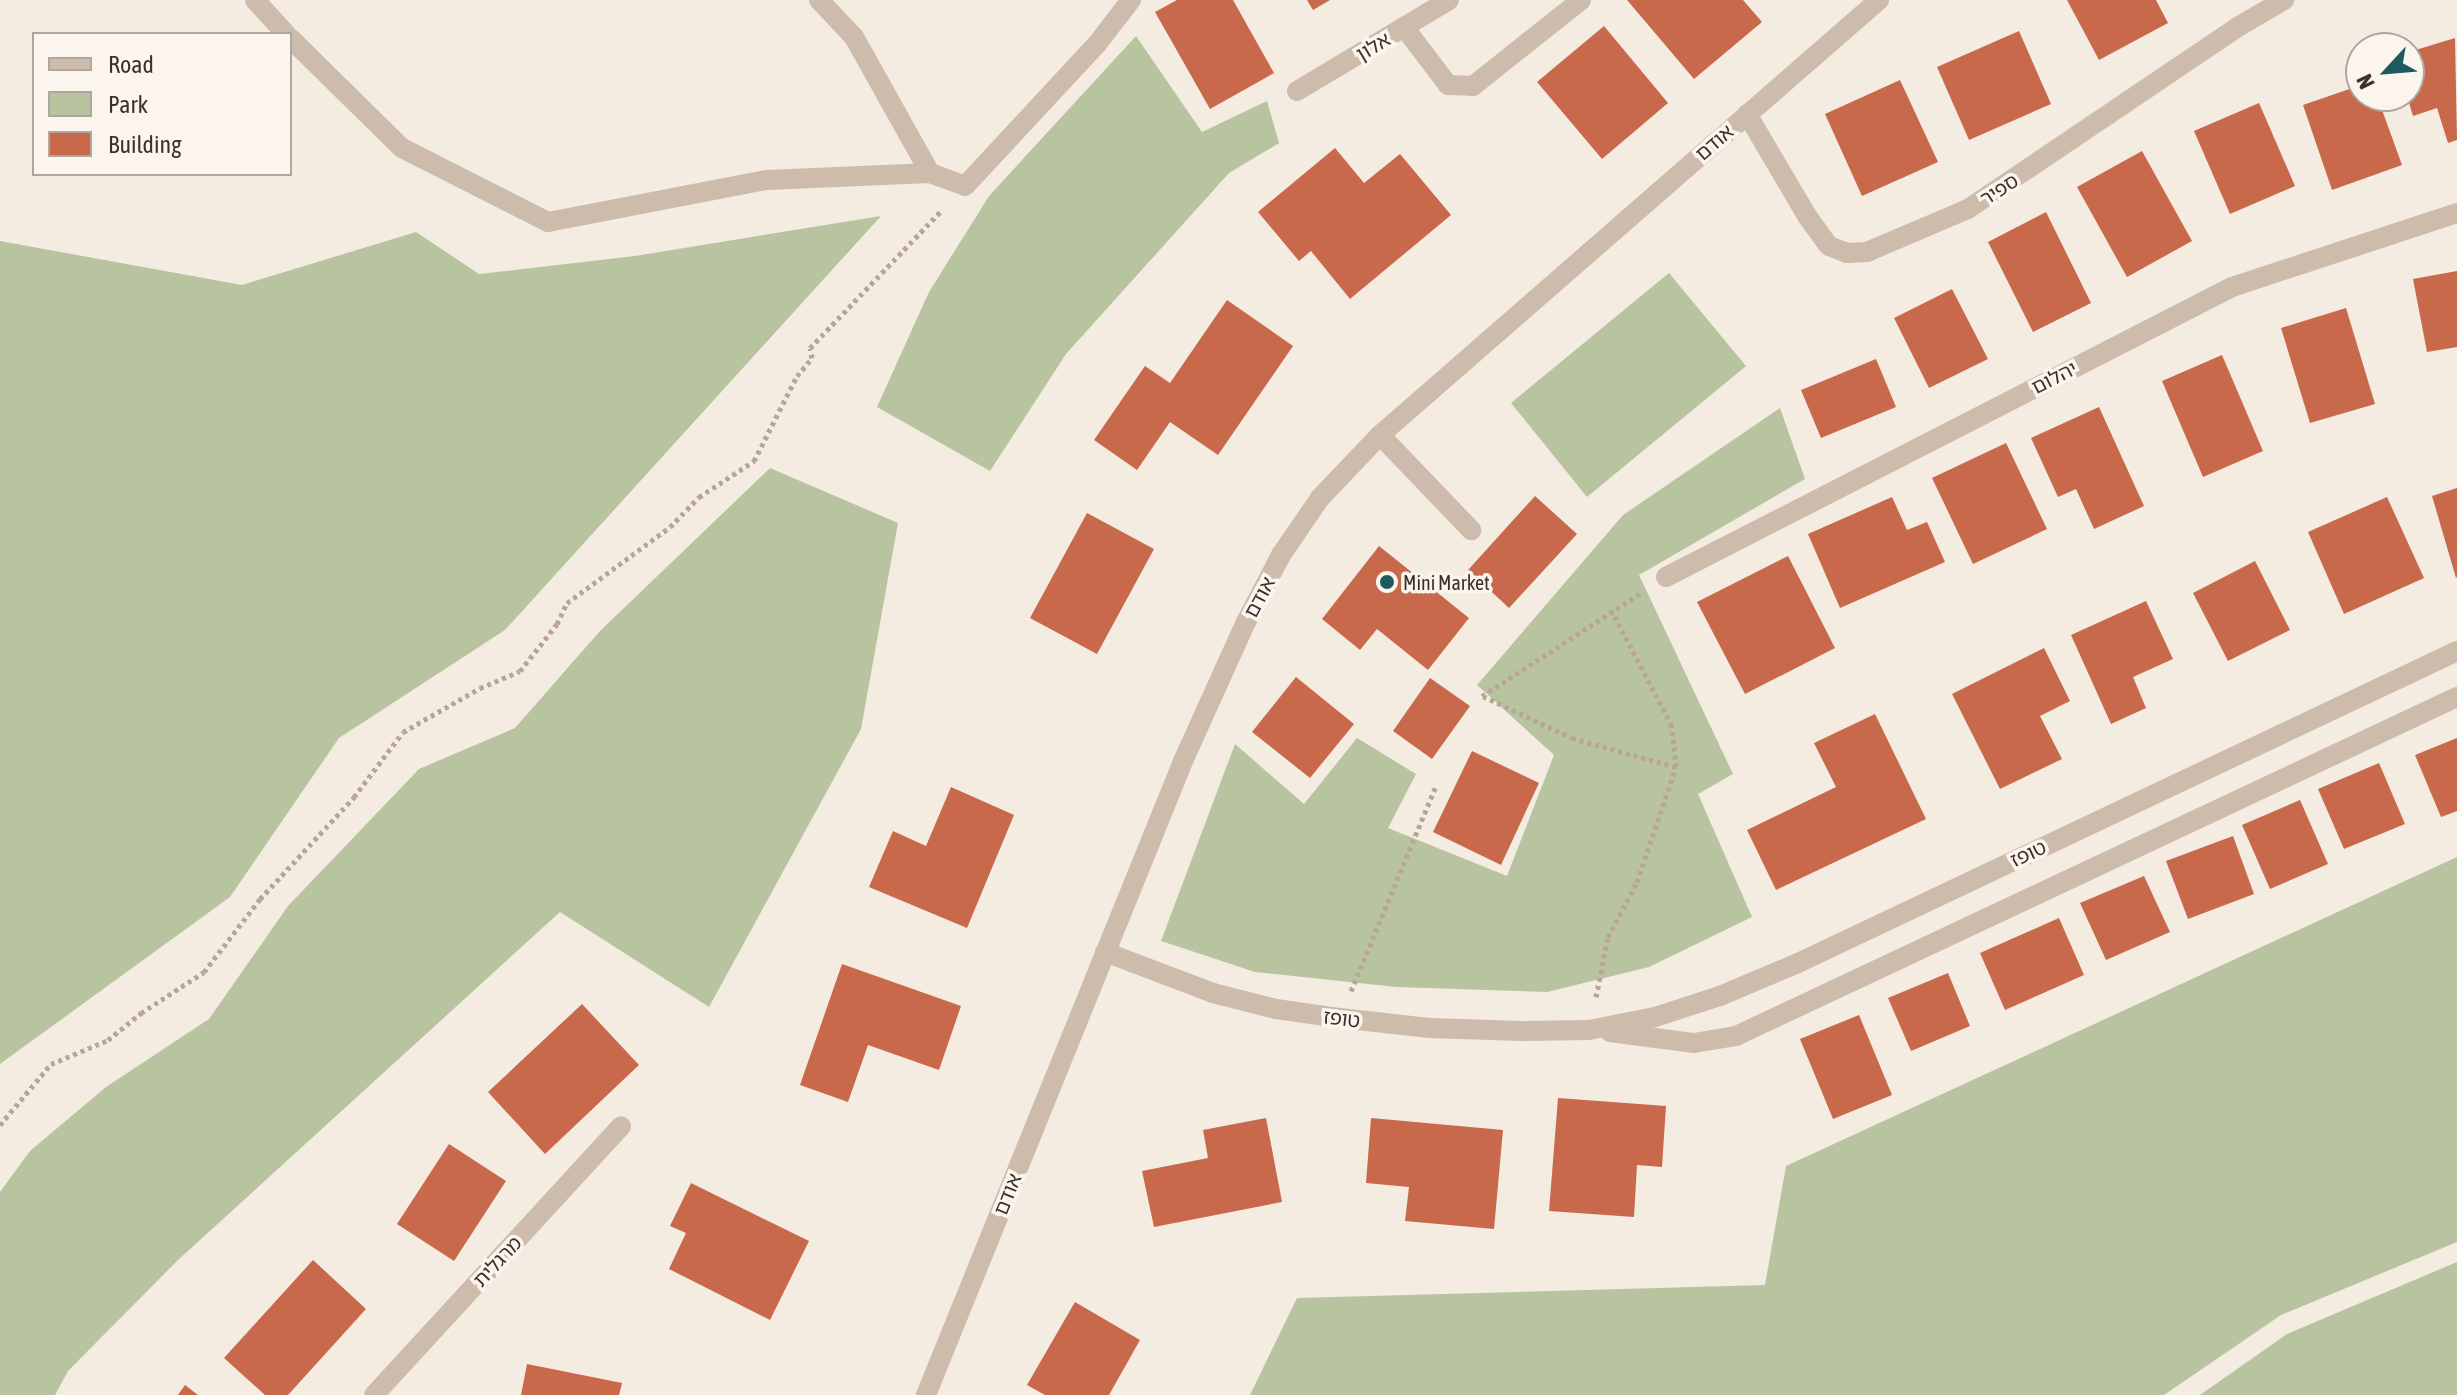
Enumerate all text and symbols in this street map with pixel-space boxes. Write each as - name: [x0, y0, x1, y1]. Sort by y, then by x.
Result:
- street label: אלון: [1352, 27, 1394, 65]
- legend: [32, 32, 292, 176]
- north arrow: [2345, 32, 2425, 112]
- text: Road: [108, 51, 154, 78]
- text: N: [2351, 70, 2380, 93]
- text: Park: [108, 91, 148, 118]
- street label: אודם: [1690, 119, 1738, 165]
- text: Building: [108, 131, 181, 158]
- street label: ספיר: [1975, 168, 2023, 210]
- street label: יהלום: [2027, 355, 2081, 399]
- place label: Mini Market: [1403, 570, 1490, 594]
- street label: אודם: [1238, 573, 1280, 621]
- marker: Mini Market: [1378, 573, 1396, 591]
- street label: טופז: [2006, 834, 2050, 872]
- street label: טופז: [1322, 1004, 1362, 1032]
- street label: אודם: [988, 1170, 1026, 1218]
- street label: מרגלית: [468, 1231, 526, 1291]

